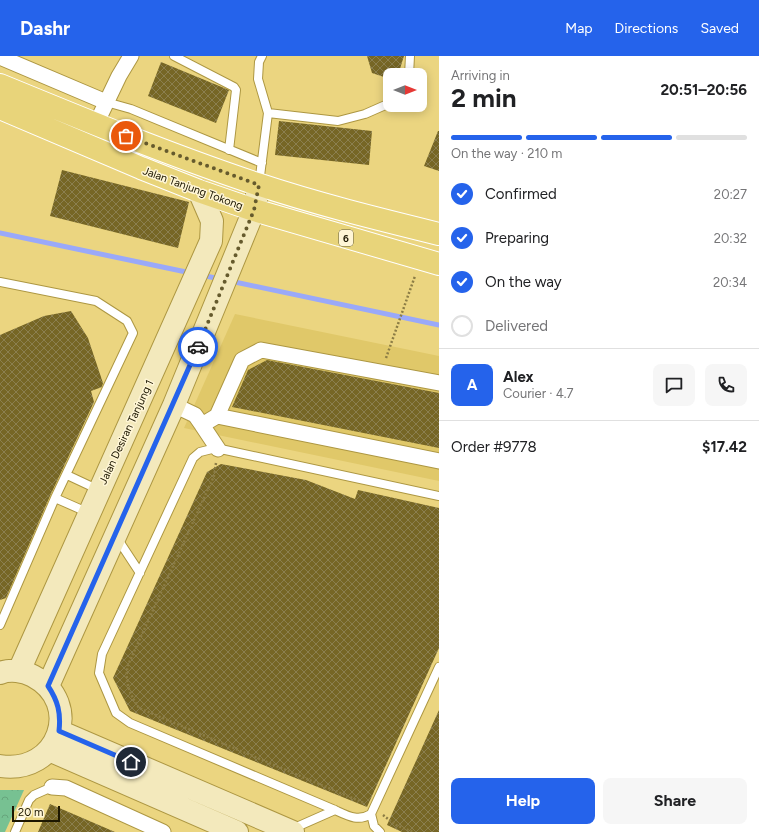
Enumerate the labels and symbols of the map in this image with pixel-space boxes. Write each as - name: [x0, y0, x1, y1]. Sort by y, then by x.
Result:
- north arrow: [383, 68, 427, 112]
- pin: [109, 119, 143, 153]
- street label: Jalan Tanjung Tokong: [141, 164, 245, 213]
- road number: 6: [339, 230, 353, 246]
- courier: [178, 327, 218, 367]
- street label: Jalan Desiran Tanjung 1: [97, 378, 156, 486]
- pin: [114, 745, 148, 779]
- scale bar: [12, 804, 60, 823]

